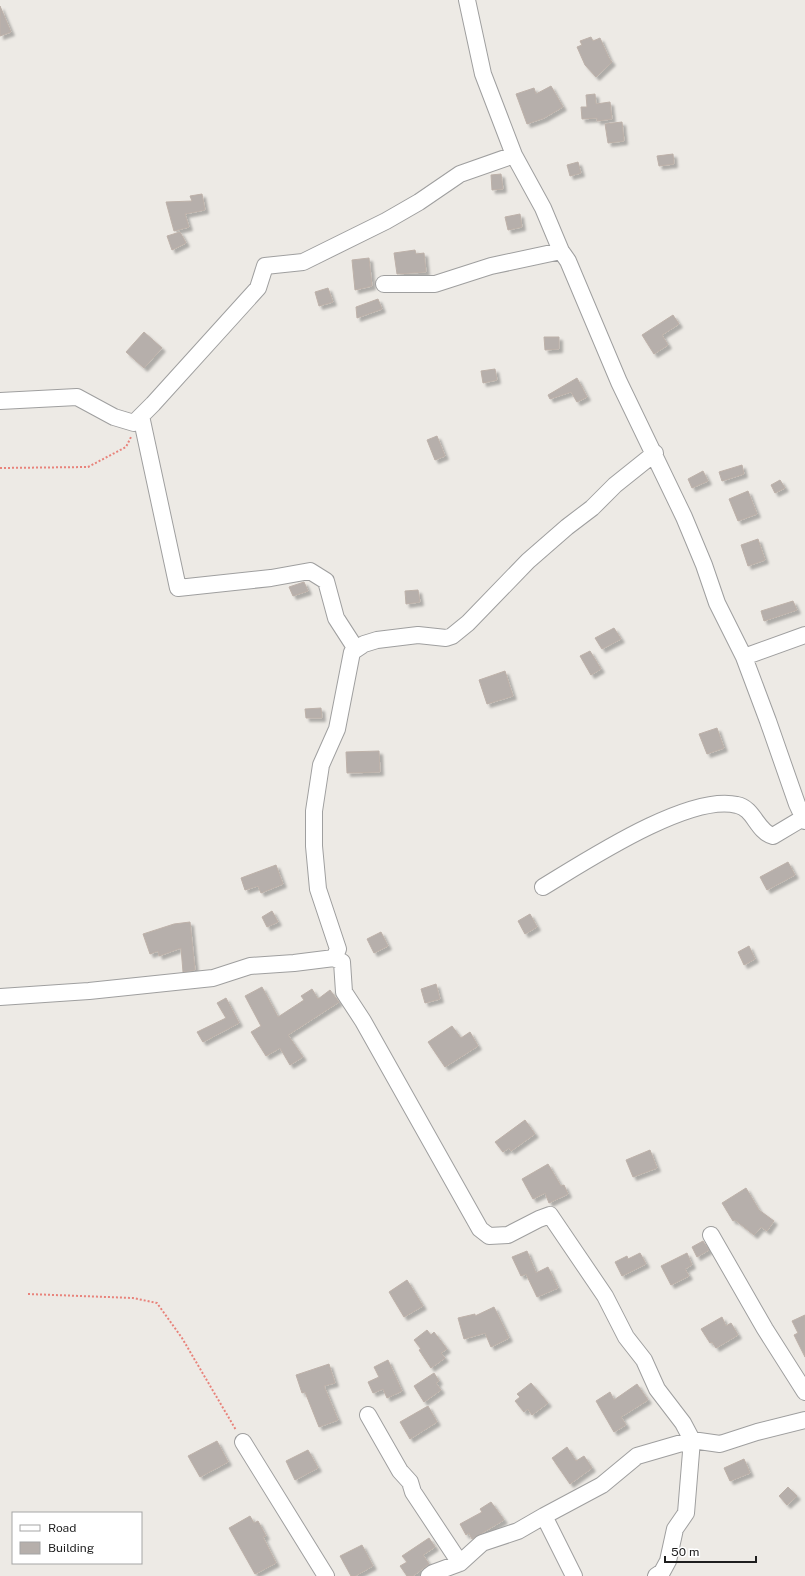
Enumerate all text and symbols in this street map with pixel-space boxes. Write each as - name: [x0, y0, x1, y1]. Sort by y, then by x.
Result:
- legend: [12, 1512, 142, 1564]
- text: Road: [48, 1521, 76, 1535]
- scale bar: [665, 1538, 756, 1564]
- text: Building: [48, 1541, 94, 1555]
- text: 50 m: [671, 1545, 699, 1559]

